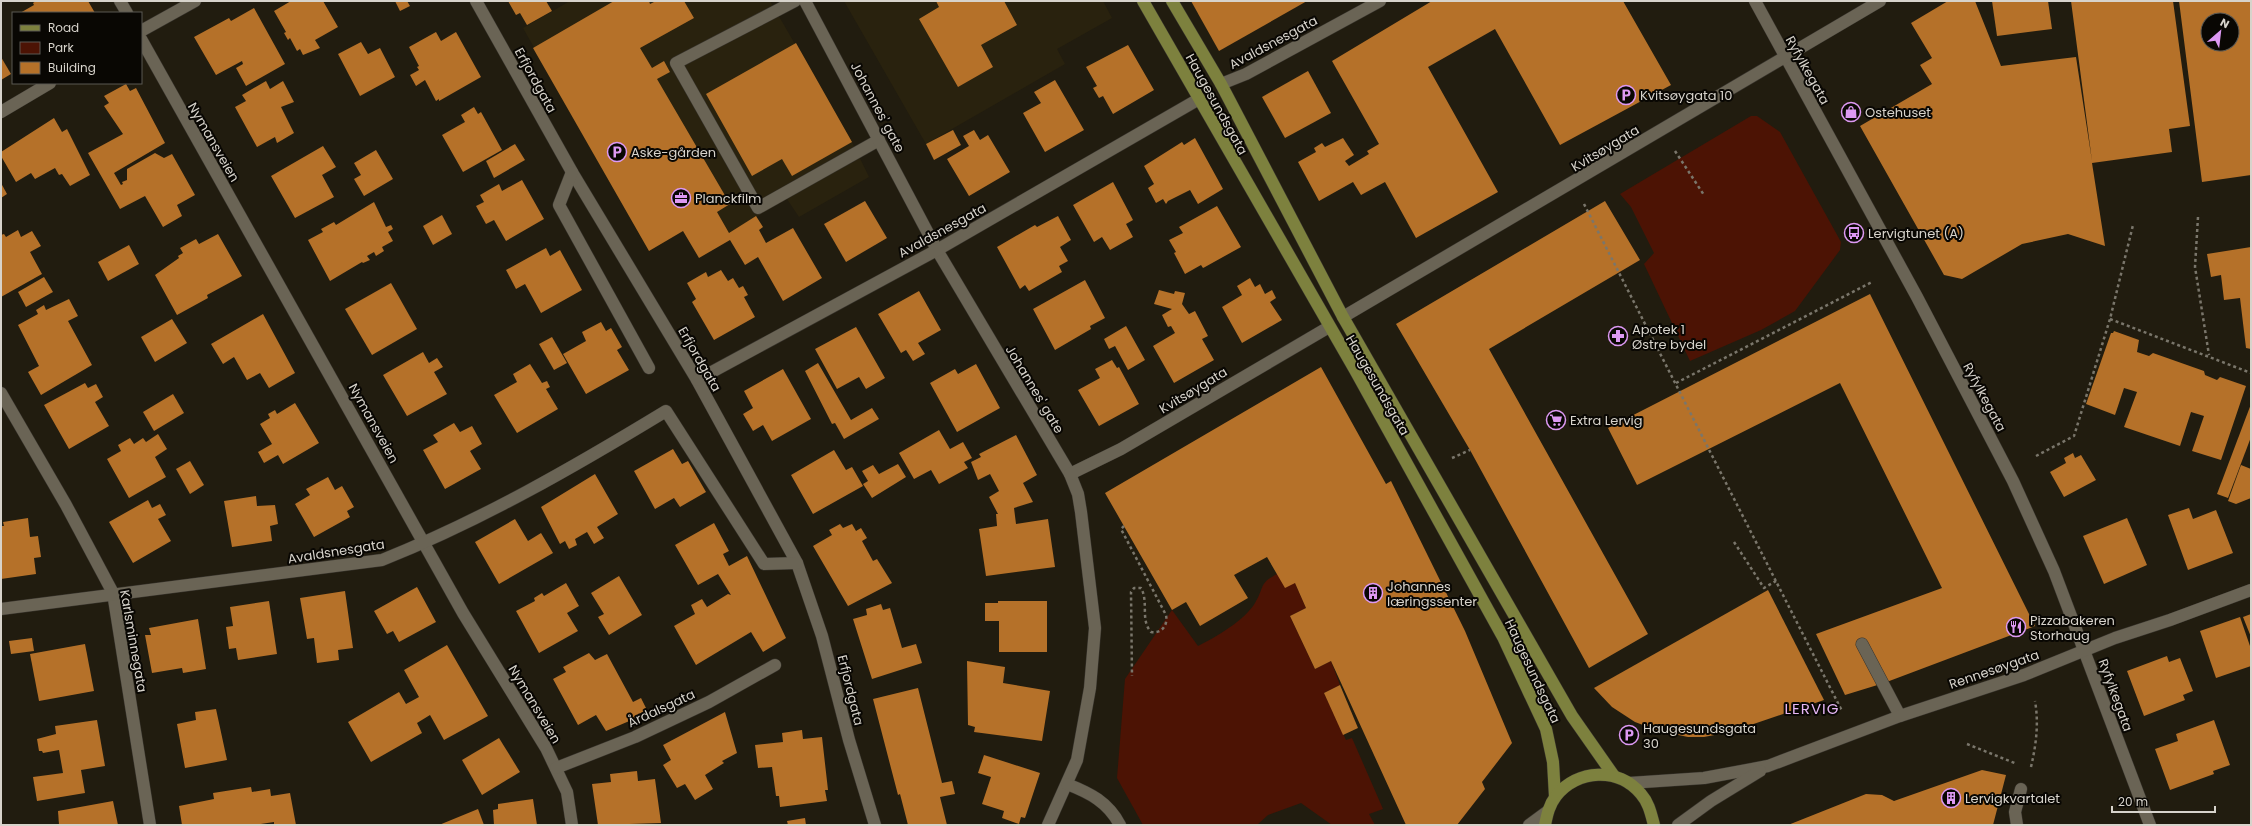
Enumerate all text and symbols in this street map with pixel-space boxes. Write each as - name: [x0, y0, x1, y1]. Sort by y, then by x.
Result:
- street label: Avaldsnesgata: [1226, 11, 1321, 74]
- legend: [12, 12, 142, 84]
- north arrow: [2200, 12, 2240, 52]
- text: N: [2217, 14, 2232, 32]
- text: Road: [48, 19, 79, 36]
- street label: Ryfylkegata: [1781, 32, 1834, 108]
- text: Park: [48, 39, 75, 56]
- street label: Erfjordgata: [510, 44, 561, 116]
- street label: Haugesundsgata: [1181, 50, 1252, 158]
- text: Building: [48, 59, 96, 76]
- street label: Johannes' gate: [846, 59, 909, 156]
- parking icon: Kvitsøygata 10: [1615, 84, 1637, 106]
- place label: Kvitsøygata 10: [1640, 86, 1732, 105]
- street label: Nymansveien: [183, 99, 244, 185]
- shop icon: Ostehuset: [1840, 101, 1862, 123]
- place label: Ostehuset: [1865, 103, 1931, 122]
- street label: Kvitsøygata: [1568, 121, 1643, 176]
- parking icon: Aske-gården: [606, 141, 628, 163]
- place label: Aske-gården: [631, 143, 716, 162]
- office icon: Planckfilm: [670, 187, 692, 209]
- place label: Planckfilm: [695, 189, 761, 208]
- street label: Avaldsnesgata: [895, 198, 990, 262]
- bus stop icon: Lervigtunet (A): [1843, 222, 1865, 244]
- place label: Lervigtunet (A): [1868, 224, 1964, 243]
- place label: Apotek 1 Østre bydel: [1632, 320, 1706, 354]
- street label: Erfjordgata: [673, 323, 726, 395]
- pharmacy icon: Apotek 1 Østre bydel: [1607, 325, 1629, 347]
- street label: Haugesundsgata: [1341, 332, 1414, 439]
- street label: Johannes' gate: [1001, 342, 1068, 437]
- street label: Ryfylkegata: [1958, 359, 2011, 435]
- street label: Kvitsøygata: [1156, 363, 1231, 418]
- street label: Nymansveien: [344, 380, 403, 467]
- supermarket icon: Extra Lervig: [1545, 409, 1567, 431]
- place label: Extra Lervig: [1570, 411, 1643, 430]
- street label: Avaldsnesgata: [286, 534, 386, 569]
- place label: Johannes læringssenter: [1387, 577, 1477, 611]
- building icon: Johannes læringssenter: [1362, 582, 1384, 604]
- street label: Karlsminnegata: [115, 588, 152, 694]
- place label: Pizzabakeren Storhaug: [2030, 611, 2115, 645]
- street label: Haugesundsgata: [1500, 616, 1565, 726]
- restaurant icon: Pizzabakeren Storhaug: [2005, 616, 2027, 638]
- street label: Rennesøygata: [1947, 645, 2042, 694]
- street label: Erfjordgata: [833, 653, 868, 727]
- street label: Ryfylkegata: [2094, 656, 2137, 734]
- street label: Nymansveien: [504, 661, 566, 747]
- street label: Årdalsgata: [624, 685, 698, 732]
- district label: LERVIG: [1785, 698, 1839, 719]
- place label: Haugesundsgata 30: [1643, 719, 1756, 753]
- parking icon: Haugesundsgata 30: [1618, 724, 1640, 746]
- building icon: Lervigkvartalet: [1940, 787, 1962, 809]
- scale bar: [2112, 788, 2215, 814]
- place label: Lervigkvartalet: [1965, 789, 2060, 808]
- text: 20 m: [2118, 793, 2148, 810]

